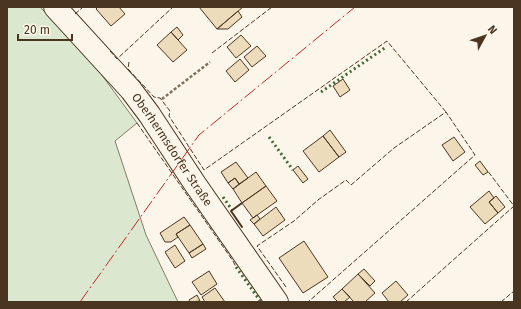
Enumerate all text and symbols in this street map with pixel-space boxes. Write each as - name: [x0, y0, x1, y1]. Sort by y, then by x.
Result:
- scale bar: [18, 16, 72, 42]
- north arrow: [465, 16, 505, 56]
- text: 20 m: [24, 23, 50, 37]
- text: N: [485, 23, 500, 37]
- street label: Oberhermsdorfer Straße: [129, 90, 215, 209]

